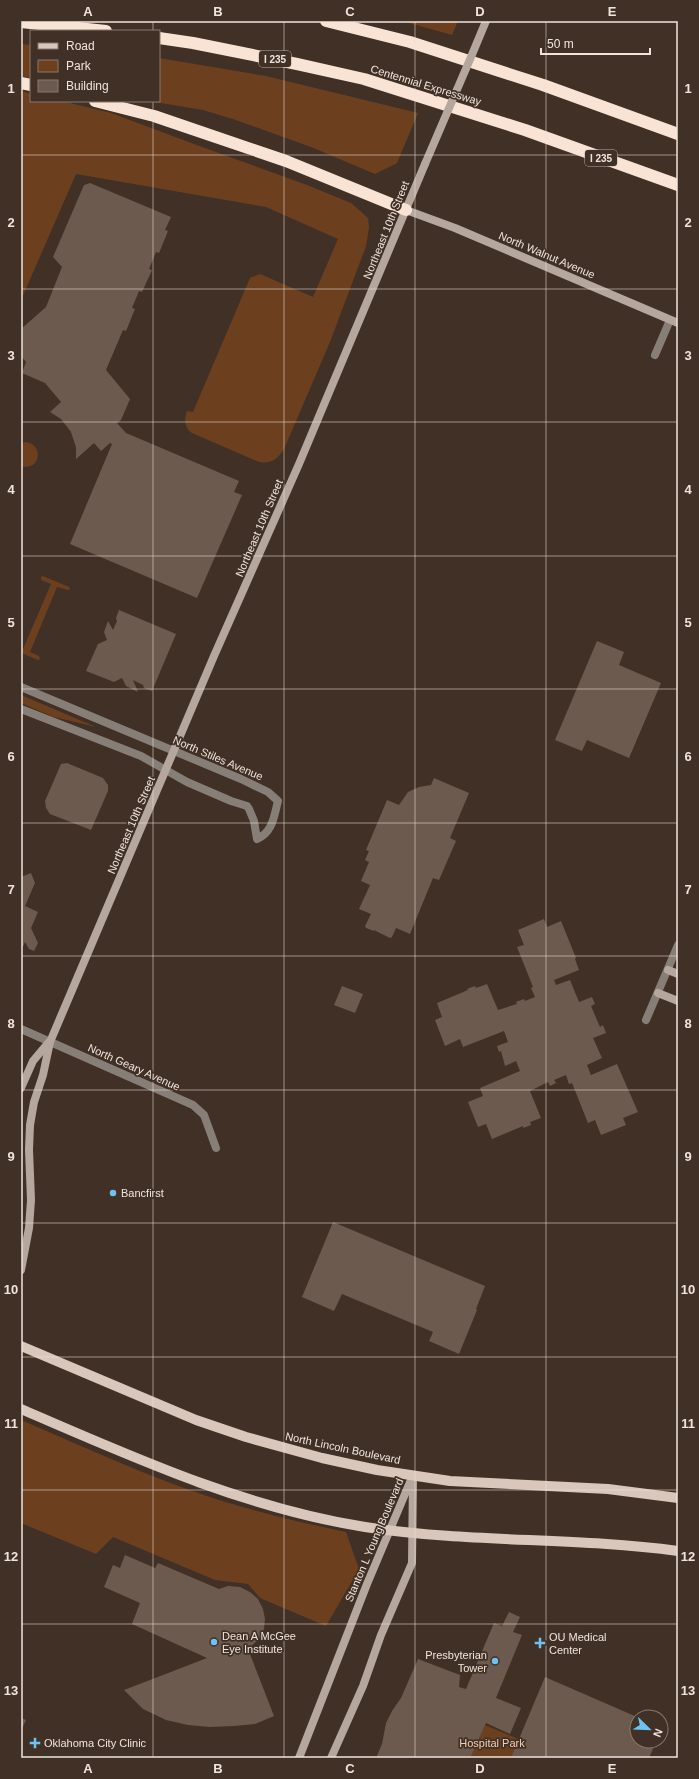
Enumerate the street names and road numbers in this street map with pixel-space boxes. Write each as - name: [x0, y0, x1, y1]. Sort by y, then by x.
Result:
- road number: I 235: [259, 51, 291, 67]
- street label: Centennial Expressway: [369, 62, 483, 108]
- road number: I 235: [585, 150, 617, 166]
- street label: Northeast 10th Street: [361, 179, 411, 281]
- street label: North Walnut Avenue: [497, 229, 597, 281]
- street label: Northeast 10th Street: [233, 478, 285, 578]
- street label: North Stiles Avenue: [171, 734, 265, 782]
- street label: Northeast 10th Street: [105, 775, 157, 875]
- street label: North Geary Avenue: [86, 1041, 182, 1093]
- street label: North Lincoln Boulevard: [284, 1430, 402, 1466]
- street label: Stanton L Young Boulevard: [343, 1476, 405, 1604]

